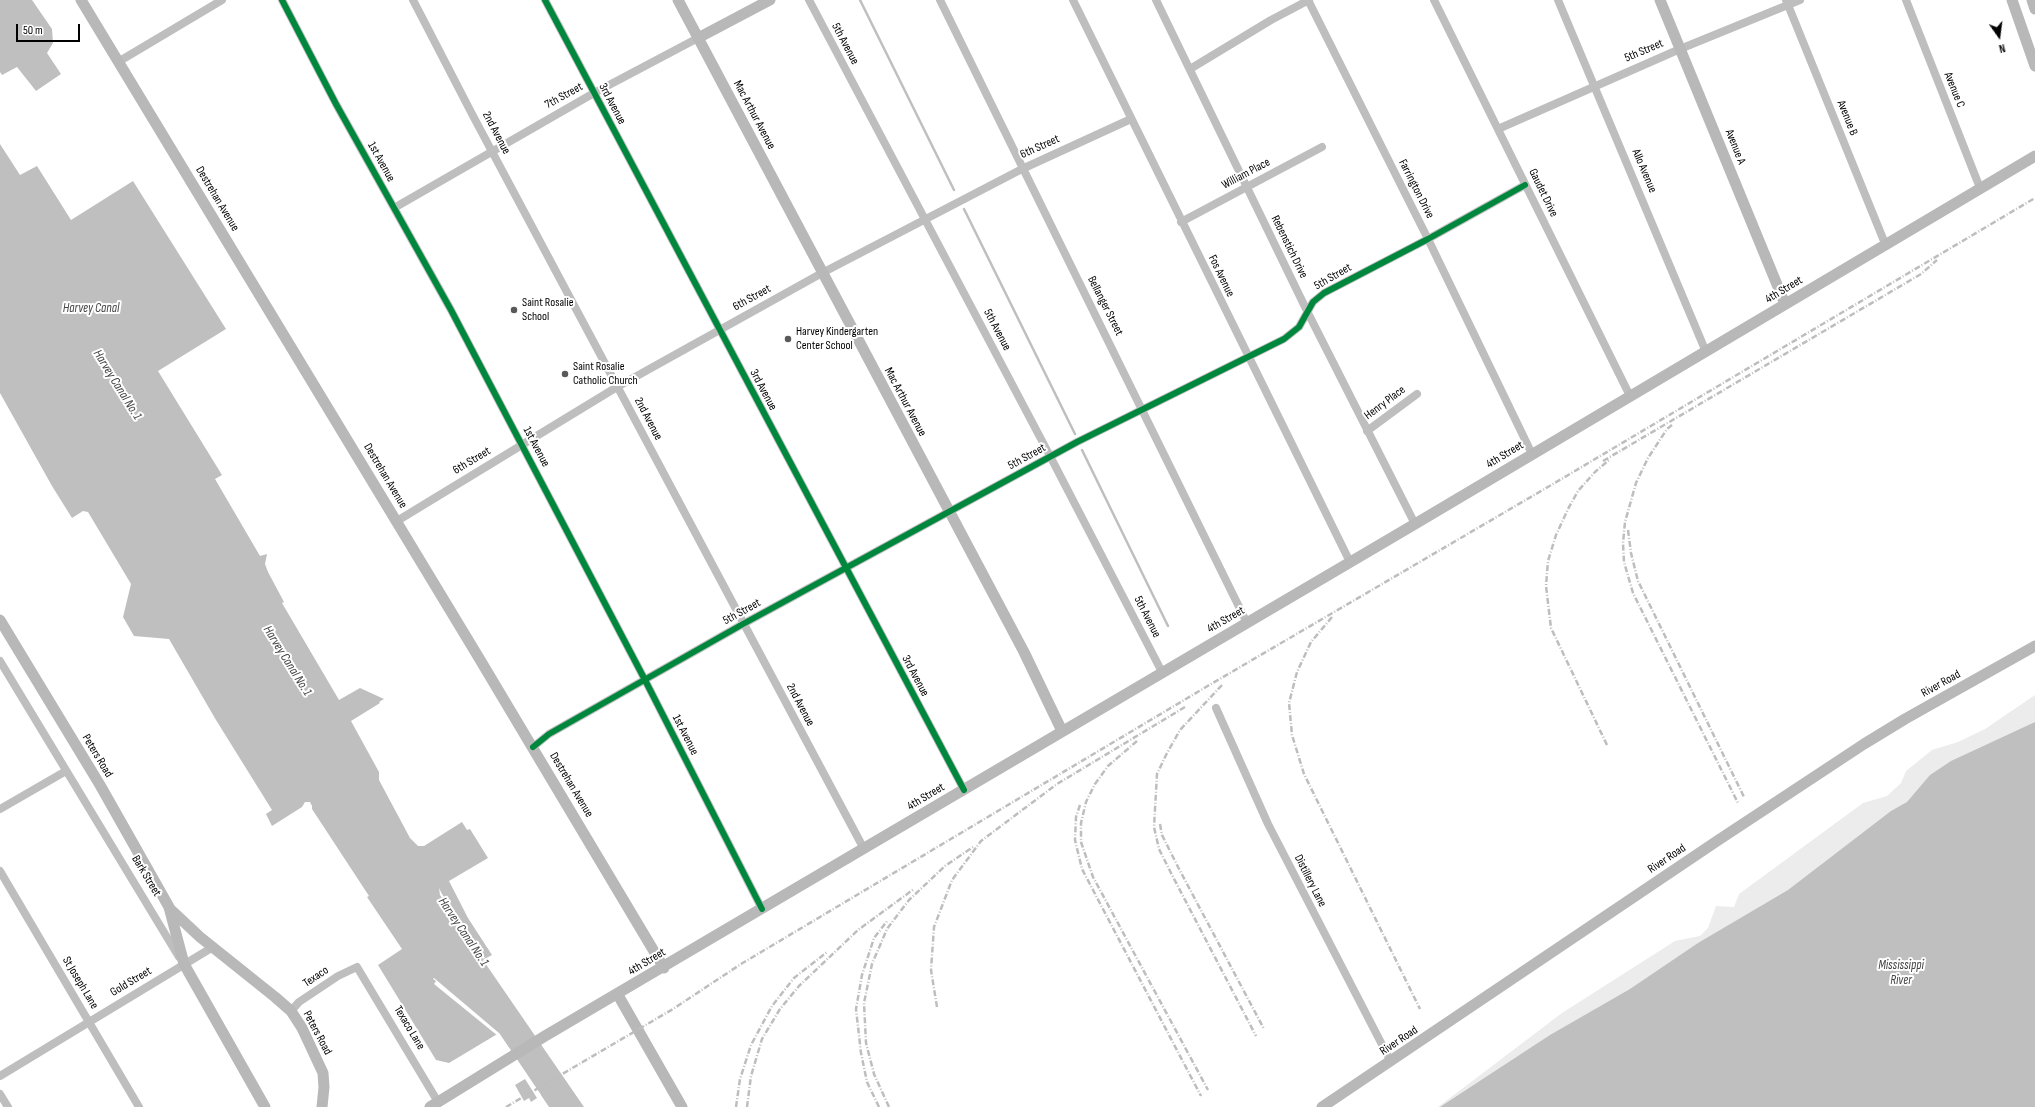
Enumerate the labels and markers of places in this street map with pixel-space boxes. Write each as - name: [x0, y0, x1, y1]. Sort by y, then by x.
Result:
- place label: Saint Rosalie School: [522, 296, 574, 324]
- marker: Saint Rosalie School: [509, 305, 519, 315]
- place label: Harvey Kindergarten Center School: [796, 325, 878, 353]
- marker: Harvey Kindergarten Center School: [783, 334, 793, 344]
- place label: Saint Rosalie Catholic Church: [573, 360, 638, 388]
- marker: Saint Rosalie Catholic Church: [560, 369, 570, 379]

